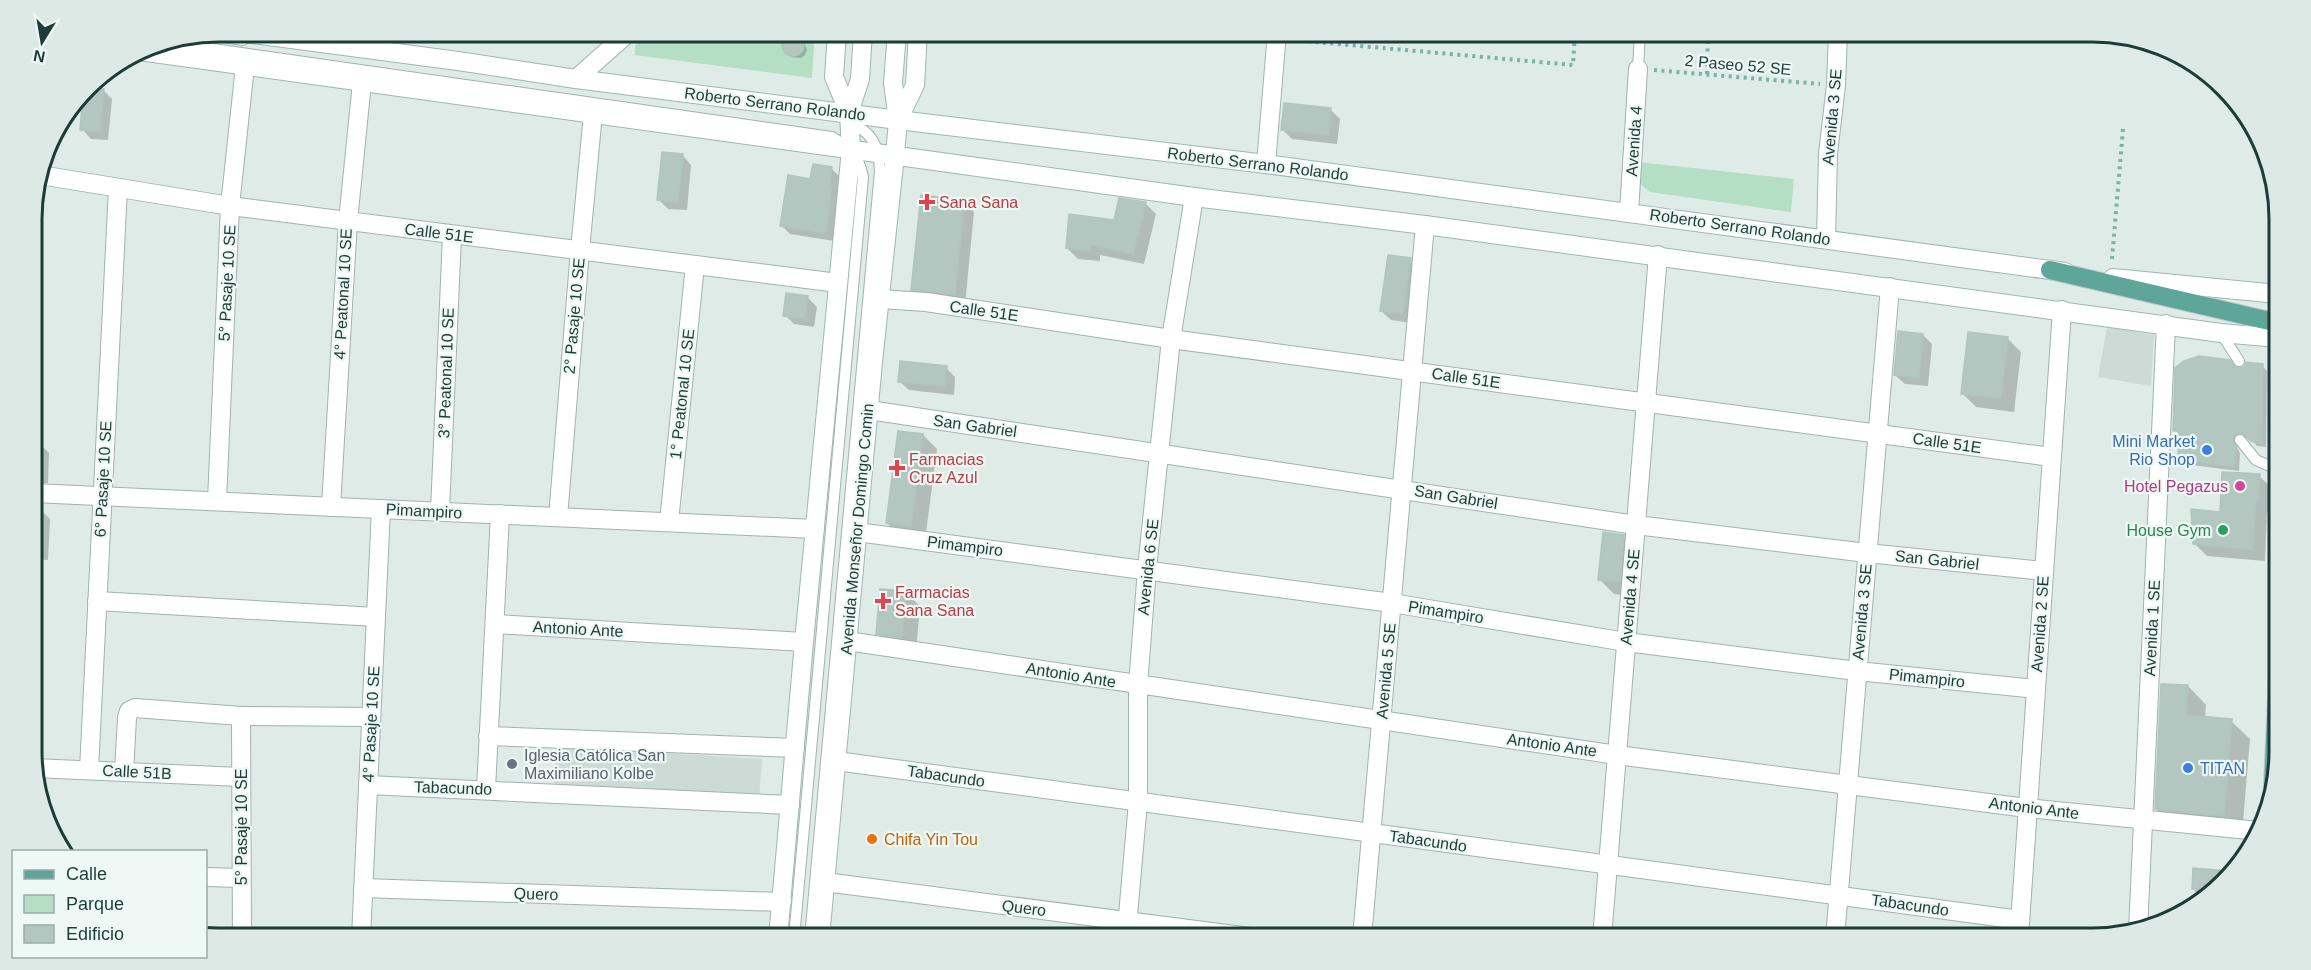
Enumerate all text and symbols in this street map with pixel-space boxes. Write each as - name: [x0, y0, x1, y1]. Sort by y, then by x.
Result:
- north arrow: [12, 12, 72, 72]
- text: N: [32, 47, 47, 66]
- street label: 2 Paseo 52 SE: [1684, 52, 1792, 78]
- street label: Avenida 3 SE: [1819, 68, 1845, 166]
- street label: Roberto Serrano Rolando: [683, 84, 867, 124]
- street label: Avenida 4: [1623, 105, 1645, 177]
- street label: Roberto Serrano Rolando: [1166, 144, 1350, 184]
- place label: Sana Sana: [939, 194, 1018, 211]
- marker: Sana Sana: [920, 195, 934, 209]
- street label: Roberto Serrano Rolando: [1649, 206, 1832, 248]
- street label: Calle 51E: [404, 220, 474, 246]
- street label: 5° Pasaje 10 SE: [215, 224, 239, 342]
- street label: 4° Peatonal 10 SE: [331, 228, 355, 360]
- street label: 2° Pasaje 10 SE: [560, 257, 588, 375]
- street label: Calle 51E: [948, 298, 1020, 324]
- street label: 3° Peatonal 10 SE: [435, 307, 457, 439]
- street label: 1° Peatonal 10 SE: [667, 328, 697, 460]
- street label: Calle 51E: [1430, 365, 1502, 391]
- street label: Avenida Monseñor Domingo Comin: [838, 403, 876, 655]
- street label: San Gabriel: [932, 412, 1018, 440]
- street label: 6° Pasaje 10 SE: [91, 420, 115, 538]
- street label: Calle 51E: [1911, 430, 1983, 456]
- place label: Mini Market Rio Shop: [2112, 433, 2196, 468]
- marker: Mini Market Rio Shop: [2200, 443, 2214, 457]
- place label: Farmacias Cruz Azul: [909, 451, 984, 486]
- marker: Farmacias Cruz Azul: [890, 461, 904, 475]
- place label: Hotel Pegazus: [2124, 478, 2228, 495]
- marker: Hotel Pegazus: [2233, 479, 2247, 493]
- street label: San Gabriel: [1413, 482, 1499, 512]
- street label: Pimampiro: [385, 501, 463, 521]
- street label: Avenida 6 SE: [1134, 518, 1162, 616]
- place label: House Gym: [2127, 522, 2211, 539]
- marker: House Gym: [2216, 523, 2230, 537]
- street label: Pimampiro: [926, 533, 1004, 559]
- street label: San Gabriel: [1894, 547, 1980, 573]
- street label: Avenida 4 SE: [1617, 548, 1643, 646]
- street label: Avenida 3 SE: [1849, 563, 1875, 661]
- street label: Avenida 2 SE: [2028, 575, 2052, 673]
- street label: Avenida 1 SE: [2141, 579, 2163, 677]
- place label: Farmacias Sana Sana: [895, 584, 974, 619]
- marker: Farmacias Sana Sana: [876, 594, 890, 608]
- street label: Pimampiro: [1407, 598, 1485, 626]
- street label: Antonio Ante: [532, 618, 624, 640]
- street label: Avenida 5 SE: [1373, 622, 1399, 720]
- street label: Antonio Ante: [1025, 660, 1117, 691]
- street label: 4° Pasaje 10 SE: [359, 665, 383, 783]
- street label: Pimampiro: [1888, 666, 1966, 690]
- street label: Antonio Ante: [1506, 730, 1598, 760]
- place label: Iglesia Católica San Maximiliano Kolbe: [524, 747, 665, 782]
- marker: Iglesia Católica San Maximiliano Kolbe: [505, 757, 519, 771]
- place label: TITAN: [2200, 760, 2245, 777]
- marker: TITAN: [2181, 761, 2195, 775]
- street label: Calle 51B: [102, 762, 172, 782]
- street label: Tabacundo: [906, 762, 986, 790]
- street label: 5° Pasaje 10 SE: [233, 769, 250, 885]
- street label: Tabacundo: [414, 778, 493, 798]
- street label: Antonio Ante: [1988, 794, 2080, 822]
- street label: Tabacundo: [1388, 827, 1468, 855]
- place label: Chifa Yin Tou: [884, 831, 978, 848]
- marker: Chifa Yin Tou: [865, 832, 879, 846]
- legend: [12, 850, 207, 958]
- text: Calle: [66, 864, 107, 884]
- street label: Quero: [513, 885, 559, 903]
- street label: Tabacundo: [1870, 891, 1950, 919]
- text: Parque: [66, 894, 124, 914]
- street label: Quero: [1001, 897, 1047, 919]
- text: Edificio: [66, 924, 124, 944]

